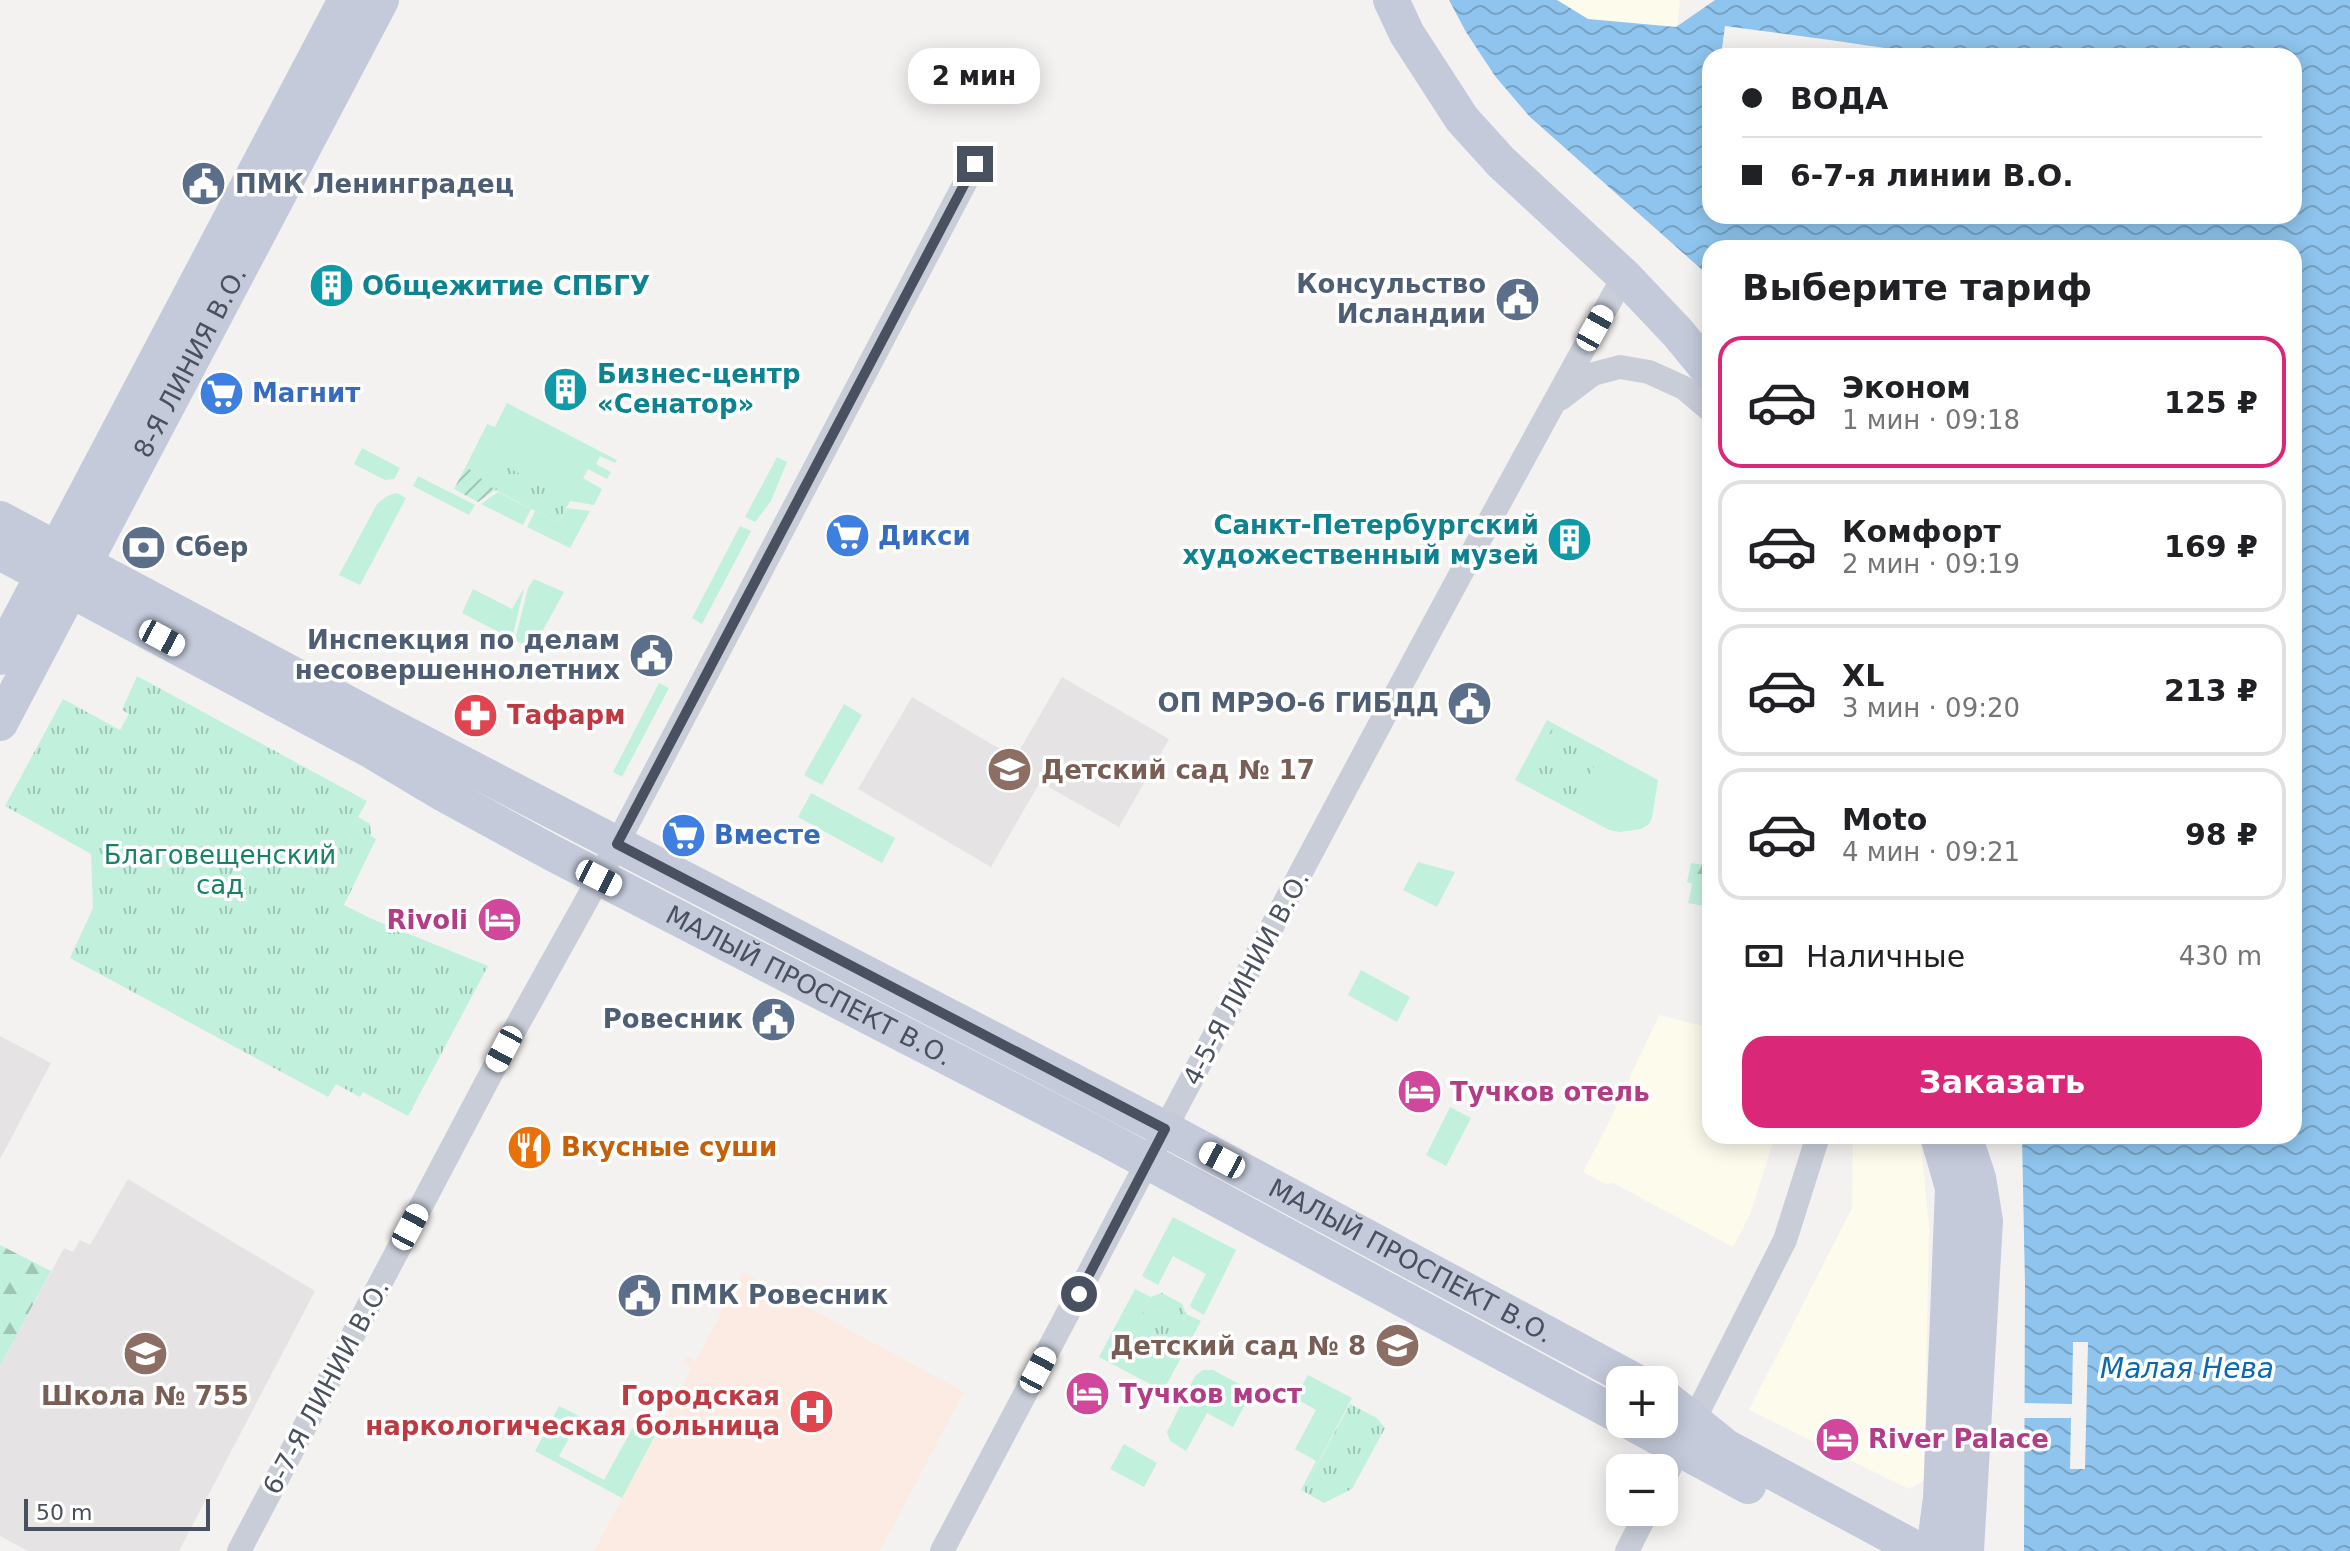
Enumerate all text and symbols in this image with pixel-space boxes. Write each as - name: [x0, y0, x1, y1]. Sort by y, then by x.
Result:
- callout: 2 мин: [909, 48, 1041, 104]
- text: 2 мин: [932, 61, 1016, 91]
- text: ВОДА: [1790, 81, 1888, 116]
- route end: [957, 146, 993, 182]
- text: 6-7-я линии В.О.: [1790, 158, 2074, 193]
- public building icon: ПМК Ленинградец: [180, 160, 228, 208]
- place label: ПМК Ленинградец: [235, 169, 514, 199]
- street label: 8-Я ЛИНИЯ В.О.: [128, 262, 253, 463]
- building icon: Общежитие СПБГУ: [307, 262, 355, 310]
- text: Выберите тариф: [1742, 267, 2092, 308]
- place label: Консульство Исландии: [1296, 269, 1486, 329]
- place label: Общежитие СПБГУ: [362, 271, 650, 301]
- public building icon: Консульство Исландии: [1493, 275, 1541, 323]
- car: [1573, 301, 1617, 355]
- place label: Бизнес-центр «Сенатор»: [597, 359, 801, 419]
- building icon: Бизнес-центр «Сенатор»: [542, 365, 590, 413]
- icon: car: [1746, 366, 1818, 438]
- supermarket icon: Магнит: [197, 369, 245, 417]
- text: Эконом: [1842, 370, 1971, 405]
- place label: Магнит: [252, 378, 360, 408]
- text: 125 ₽: [2164, 385, 2258, 420]
- text: 1 мин · 09:18: [1842, 405, 2020, 435]
- place label: Санкт-Петербургский художественный музей: [1182, 510, 1539, 570]
- icon: car: [1746, 510, 1818, 582]
- supermarket icon: Дикси: [823, 512, 871, 560]
- text: Комфорт: [1842, 514, 2001, 549]
- building icon: Санкт-Петербургский художественный музей: [1546, 516, 1594, 564]
- place label: Дикси: [878, 521, 971, 551]
- bank icon: Сбер: [120, 523, 168, 571]
- text: 169 ₽: [2164, 529, 2258, 564]
- place label: Сбер: [175, 532, 248, 562]
- text: 2 мин · 09:19: [1842, 549, 2020, 579]
- car: [135, 616, 189, 660]
- place label: Инспекция по делам несовершеннолетних: [295, 625, 620, 685]
- public building icon: Инспекция по делам несовершеннолетних: [627, 631, 675, 679]
- icon: car: [1746, 654, 1818, 726]
- text: XL: [1842, 658, 1884, 693]
- text: 213 ₽: [2164, 673, 2258, 708]
- public building icon: ОП МРЭО-6 ГИБДД: [1446, 679, 1494, 727]
- place label: ОП МРЭО-6 ГИБДД: [1158, 688, 1439, 718]
- pharmacy icon: Тафарм: [452, 691, 500, 739]
- text: 3 мин · 09:20: [1842, 693, 2020, 723]
- place label: Тафарм: [507, 700, 626, 730]
- school or university icon: Детский сад № 17: [986, 746, 1034, 794]
- place label: Детский сад № 17: [1041, 755, 1315, 785]
- icon: car: [1746, 798, 1818, 870]
- text: Moto: [1842, 802, 1927, 837]
- supermarket icon: Вместе: [659, 811, 707, 859]
- text: 98 ₽: [2185, 817, 2258, 852]
- place label: Вместе: [714, 820, 821, 850]
- text: 4 мин · 09:21: [1842, 837, 2020, 867]
- park label: Благовещенский сад: [104, 840, 336, 900]
- car: [572, 856, 626, 900]
- street label: 4-5-Я ЛИНИИ В.О.: [1177, 866, 1315, 1090]
- hotel icon: Rivoli: [475, 896, 523, 944]
- street label: МАЛЫЙ ПРОСПЕКТ В.О.: [661, 899, 957, 1072]
- place label: Rivoli: [386, 905, 468, 935]
- icon: cash: [1742, 934, 1786, 978]
- text: Наличные: [1806, 939, 1965, 974]
- text: 430 m: [2179, 941, 2262, 971]
- public building icon: Ровесник: [750, 995, 798, 1043]
- place label: Ровесник: [603, 1004, 743, 1034]
- car: [482, 1022, 526, 1076]
- button: Заказать: [1742, 1036, 2262, 1128]
- hotel icon: Тучков отель: [1395, 1068, 1443, 1116]
- place label: Тучков отель: [1450, 1077, 1650, 1107]
- restaurant icon: Вкусные суши: [506, 1123, 554, 1171]
- place label: Вкусные суши: [561, 1132, 777, 1162]
- car: [1195, 1138, 1249, 1182]
- street label: МАЛЫЙ ПРОСПЕКТ В.О.: [1264, 1173, 1558, 1349]
- car: [388, 1200, 432, 1254]
- public building icon: ПМК Ровесник: [615, 1271, 663, 1319]
- street label: 6-7-Я ЛИНИИ В.О.: [257, 1275, 395, 1499]
- route start: [1061, 1276, 1097, 1312]
- place label: ПМК Ровесник: [670, 1280, 889, 1310]
- school or university icon: Детский сад № 8: [1373, 1322, 1421, 1370]
- school or university icon: Школа № 755: [121, 1329, 169, 1377]
- place label: Детский сад № 8: [1110, 1331, 1366, 1361]
- car: [1016, 1343, 1060, 1397]
- water label: Малая Нева: [2100, 1352, 2274, 1385]
- map controls: [1606, 1366, 1678, 1526]
- button: +: [1606, 1366, 1678, 1438]
- hotel icon: Тучков мост: [1064, 1370, 1112, 1418]
- place label: Тучков мост: [1119, 1379, 1302, 1409]
- place label: Школа № 755: [41, 1381, 249, 1411]
- place label: Городская наркологическая больница: [365, 1381, 780, 1441]
- hospital icon: Городская наркологическая больница: [787, 1387, 835, 1435]
- hotel icon: River Palace: [1813, 1415, 1861, 1463]
- place label: River Palace: [1868, 1424, 2049, 1454]
- button: −: [1606, 1454, 1678, 1526]
- scale bar: [24, 1495, 210, 1531]
- text: 50 m: [36, 1500, 92, 1525]

